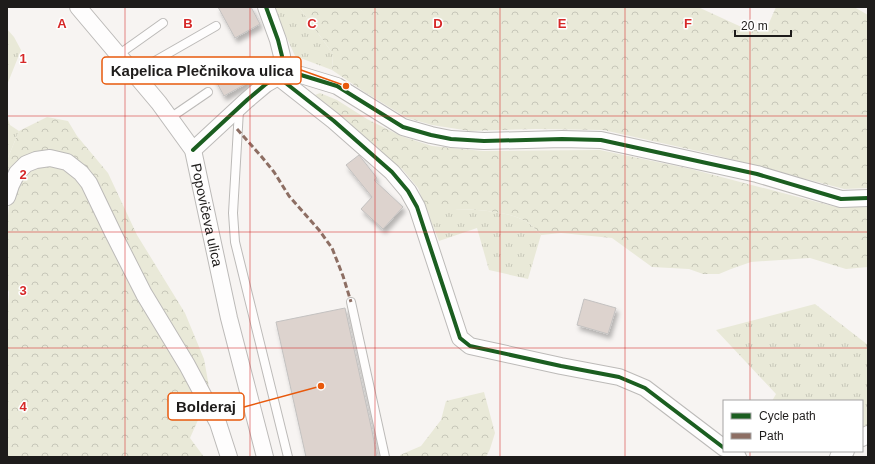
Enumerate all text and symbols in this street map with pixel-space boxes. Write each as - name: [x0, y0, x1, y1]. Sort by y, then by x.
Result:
- scale bar: [735, 12, 791, 38]
- text: A: [57, 16, 67, 31]
- text: B: [183, 16, 193, 31]
- text: C: [307, 16, 317, 31]
- text: D: [433, 16, 443, 31]
- text: E: [558, 16, 567, 31]
- text: F: [684, 16, 692, 31]
- text: 20 m: [741, 19, 768, 33]
- text: 1: [19, 51, 27, 66]
- callout: Kapelica Plečnikova ulica: [102, 57, 301, 84]
- text: Kapelica Plečnikova ulica: [111, 62, 294, 79]
- street label: Popovičeva ulica: [188, 162, 226, 268]
- text: 2: [19, 167, 27, 182]
- text: 3: [19, 283, 27, 298]
- callout: Bolderaj: [168, 393, 244, 420]
- text: Bolderaj: [176, 398, 236, 415]
- text: 4: [19, 399, 27, 414]
- legend: [723, 400, 863, 452]
- text: Cycle path: [759, 409, 816, 423]
- text: Path: [759, 429, 784, 443]

